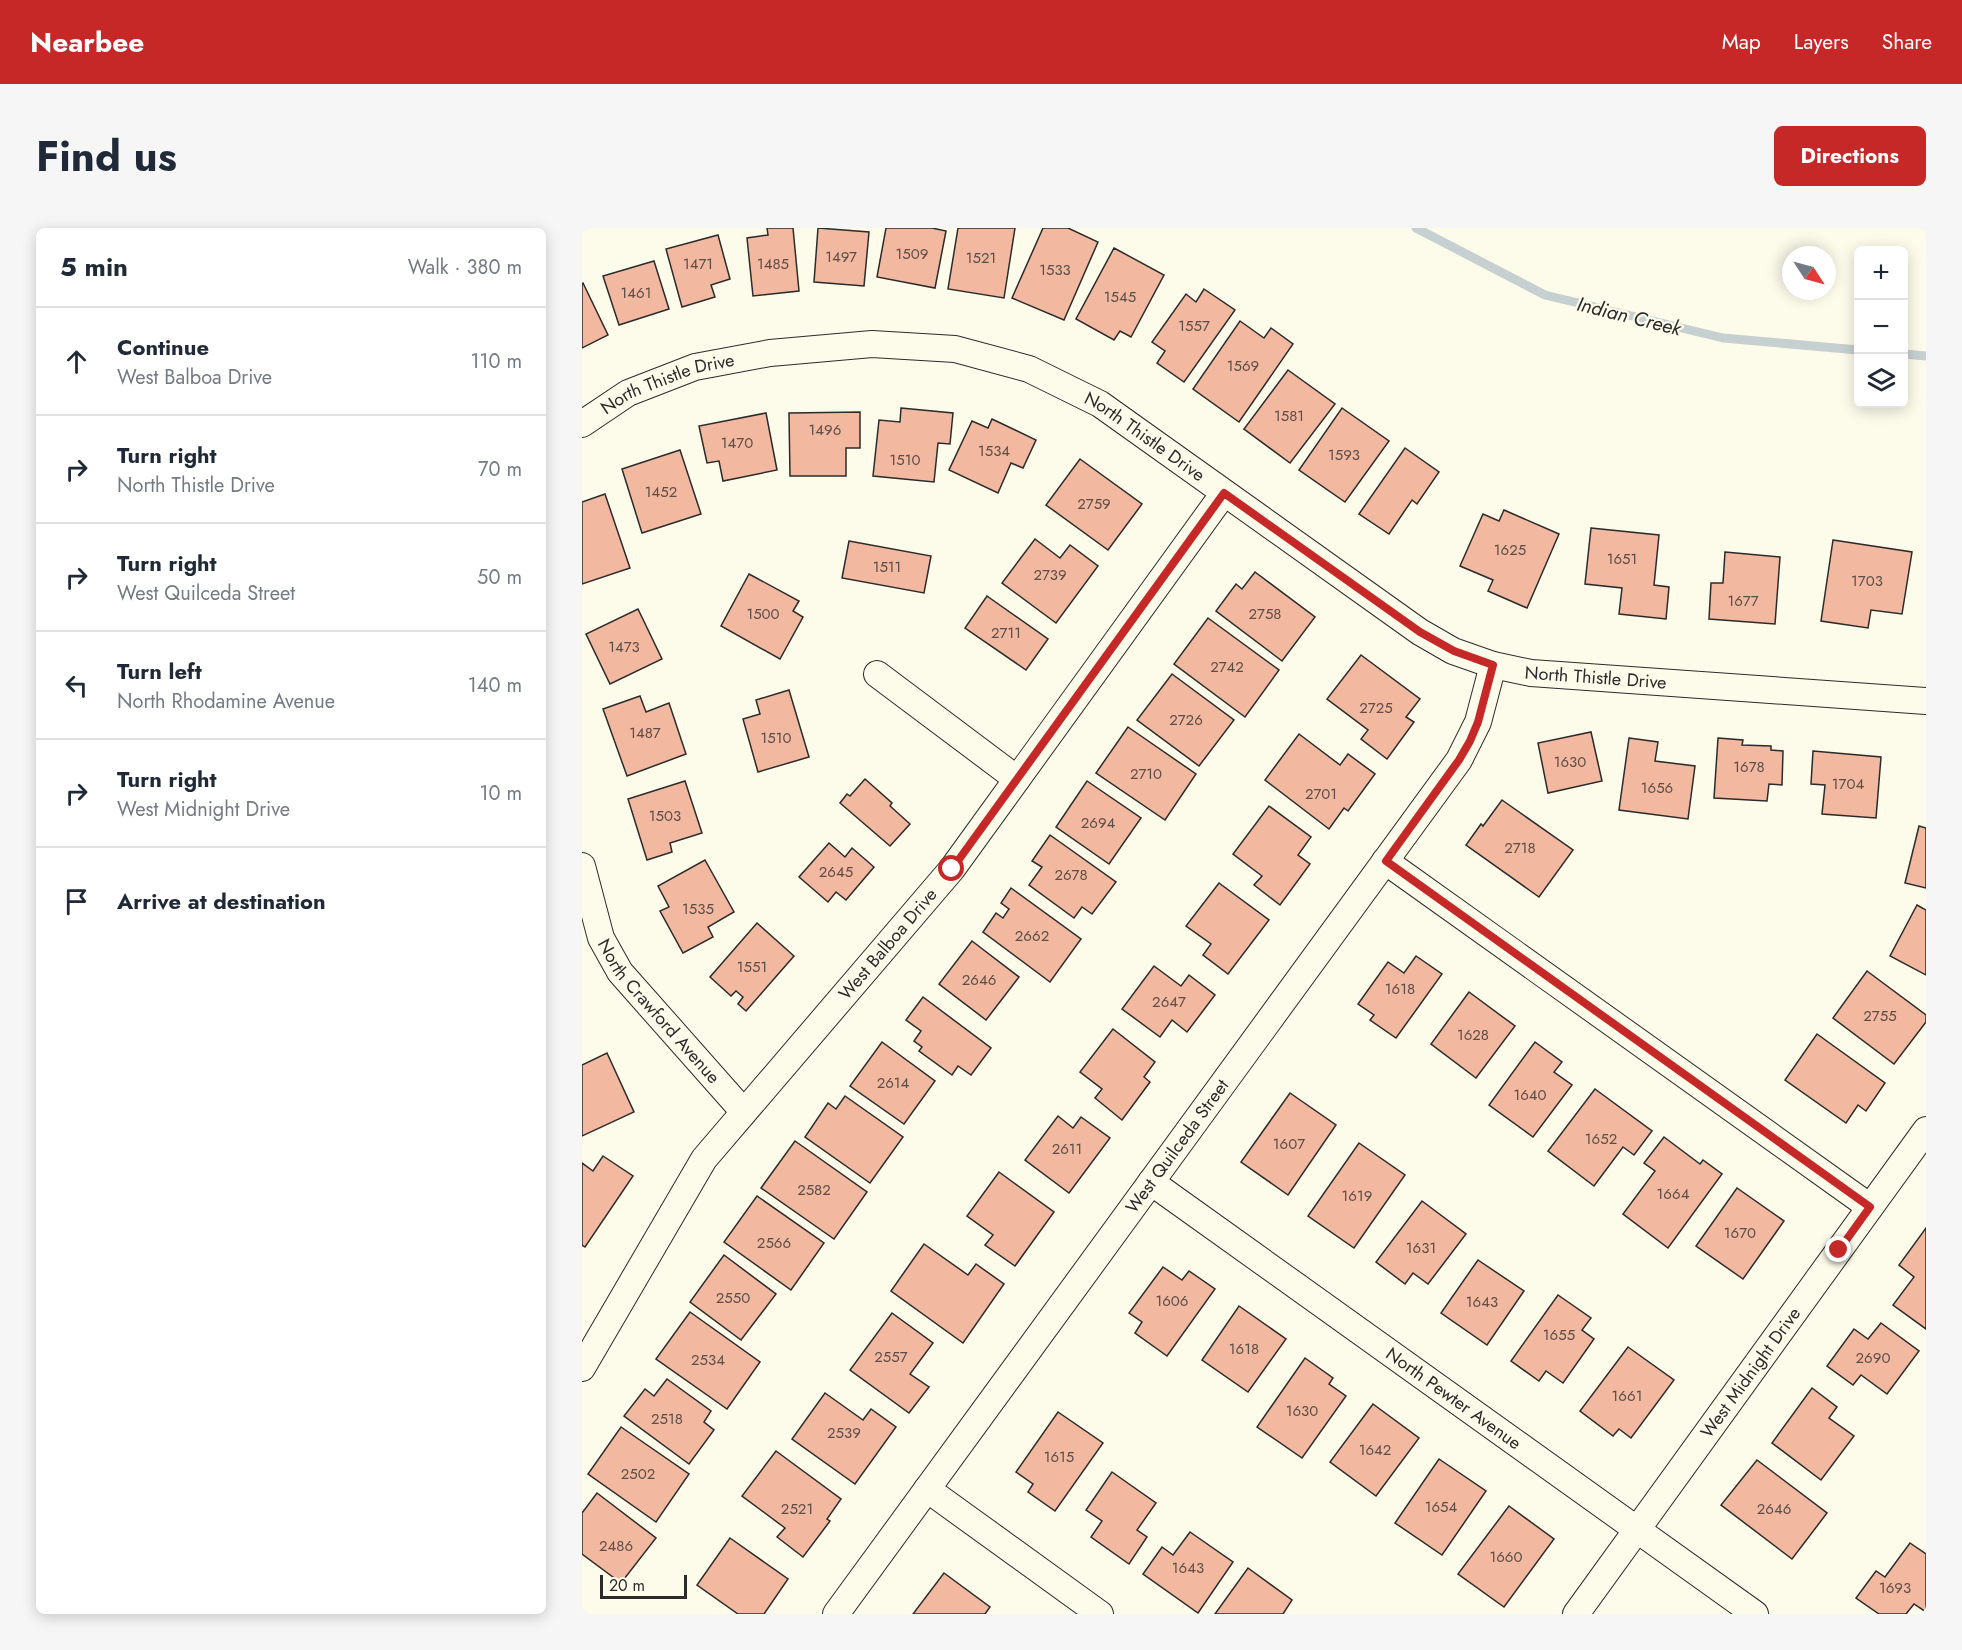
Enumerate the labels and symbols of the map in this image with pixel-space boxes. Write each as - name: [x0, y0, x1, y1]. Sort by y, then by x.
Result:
- house number: 1509: [896, 243, 928, 265]
- house number: 1497: [825, 246, 857, 268]
- north arrow: [1782, 246, 1836, 300]
- house number: 1521: [966, 247, 996, 269]
- house number: 1471: [683, 253, 713, 275]
- house number: 1485: [757, 253, 789, 275]
- house number: 1533: [1039, 259, 1071, 281]
- house number: 1461: [621, 282, 651, 304]
- house number: 1545: [1104, 286, 1136, 308]
- water label: Indian Creek: [1574, 290, 1685, 344]
- house number: 1557: [1178, 315, 1210, 337]
- street label: North Thistle Drive: [595, 347, 736, 421]
- house number: 1569: [1227, 355, 1259, 377]
- street label: North Thistle Drive: [1080, 385, 1210, 488]
- house number: 1581: [1274, 405, 1304, 427]
- house number: 1496: [809, 419, 841, 441]
- house number: 1470: [721, 432, 753, 454]
- house number: 1534: [978, 440, 1010, 462]
- house number: 1593: [1328, 444, 1360, 466]
- house number: 1510: [890, 449, 920, 471]
- house number: 1452: [645, 481, 677, 503]
- house number: 2759: [1077, 493, 1111, 515]
- house number: 1625: [1494, 539, 1526, 561]
- house number: 1651: [1607, 548, 1637, 570]
- house number: 1511: [873, 556, 901, 578]
- house number: 2739: [1033, 564, 1067, 586]
- house number: 1703: [1851, 570, 1883, 592]
- house number: 1677: [1727, 590, 1759, 612]
- house number: 1500: [746, 603, 780, 625]
- house number: 2758: [1248, 603, 1282, 625]
- house number: 2711: [991, 622, 1021, 644]
- house number: 1473: [608, 636, 640, 658]
- house number: 2742: [1210, 656, 1244, 678]
- street label: North Thistle Drive: [1524, 660, 1667, 696]
- house number: 2725: [1359, 697, 1393, 719]
- house number: 2726: [1169, 709, 1203, 731]
- house number: 1487: [629, 722, 661, 744]
- house number: 1510: [761, 727, 791, 749]
- house number: 1630: [1554, 751, 1586, 773]
- house number: 1678: [1733, 756, 1765, 778]
- house number: 2710: [1130, 763, 1162, 785]
- house number: 1704: [1832, 773, 1864, 795]
- house number: 1656: [1641, 777, 1673, 799]
- house number: 2701: [1305, 783, 1337, 805]
- house number: 1503: [649, 805, 681, 827]
- house number: 2694: [1081, 812, 1116, 834]
- house number: 2718: [1504, 837, 1536, 859]
- route start: [938, 855, 964, 881]
- house number: 2645: [819, 861, 853, 883]
- house number: 2678: [1054, 864, 1088, 886]
- street label: West Balboa Drive: [833, 882, 943, 1005]
- house number: 1535: [682, 898, 714, 920]
- house number: 2662: [1015, 925, 1049, 947]
- street label: North Crawford Avenue: [591, 934, 726, 1089]
- house number: 1551: [737, 956, 767, 978]
- house number: 2646: [962, 969, 996, 991]
- house number: 1618: [1385, 978, 1415, 1000]
- house number: 2647: [1152, 991, 1186, 1013]
- house number: 2755: [1863, 1005, 1897, 1027]
- house number: 1628: [1457, 1024, 1489, 1046]
- house number: 2614: [877, 1072, 910, 1094]
- street label: West Quilceda Street: [1119, 1073, 1235, 1219]
- house number: 1640: [1513, 1084, 1547, 1106]
- house number: 1652: [1585, 1128, 1617, 1150]
- house number: 1607: [1273, 1133, 1305, 1155]
- house number: 2611: [1052, 1138, 1082, 1160]
- house number: 2582: [797, 1179, 831, 1201]
- house number: 1664: [1657, 1183, 1690, 1205]
- house number: 1619: [1342, 1185, 1372, 1207]
- house number: 1670: [1724, 1222, 1756, 1244]
- house number: 2566: [757, 1232, 791, 1254]
- route end: [1825, 1236, 1851, 1262]
- house number: 1631: [1406, 1237, 1436, 1259]
- house number: 2550: [716, 1287, 750, 1309]
- house number: 1606: [1155, 1290, 1189, 1312]
- house number: 1643: [1466, 1291, 1498, 1313]
- street label: West Midnight Drive: [1694, 1302, 1807, 1443]
- house number: 1655: [1543, 1324, 1575, 1346]
- house number: 1618: [1229, 1338, 1259, 1360]
- street label: North Pewter Avenue: [1381, 1341, 1527, 1456]
- house number: 2557: [874, 1346, 908, 1368]
- house number: 2690: [1856, 1347, 1890, 1369]
- house number: 2534: [691, 1349, 725, 1371]
- house number: 1661: [1612, 1385, 1642, 1407]
- house number: 1630: [1286, 1400, 1318, 1422]
- house number: 2518: [651, 1408, 683, 1430]
- house number: 2539: [827, 1422, 861, 1444]
- house number: 1642: [1359, 1439, 1391, 1461]
- house number: 1615: [1044, 1446, 1074, 1468]
- house number: 2502: [621, 1463, 655, 1485]
- house number: 1654: [1425, 1496, 1458, 1518]
- house number: 2521: [781, 1498, 813, 1520]
- house number: 2646: [1757, 1498, 1791, 1520]
- house number: 2486: [599, 1535, 633, 1557]
- house number: 1660: [1489, 1546, 1523, 1568]
- house number: 1643: [1172, 1557, 1204, 1579]
- scale bar: [600, 1572, 687, 1600]
- house number: 1693: [1879, 1577, 1911, 1599]

